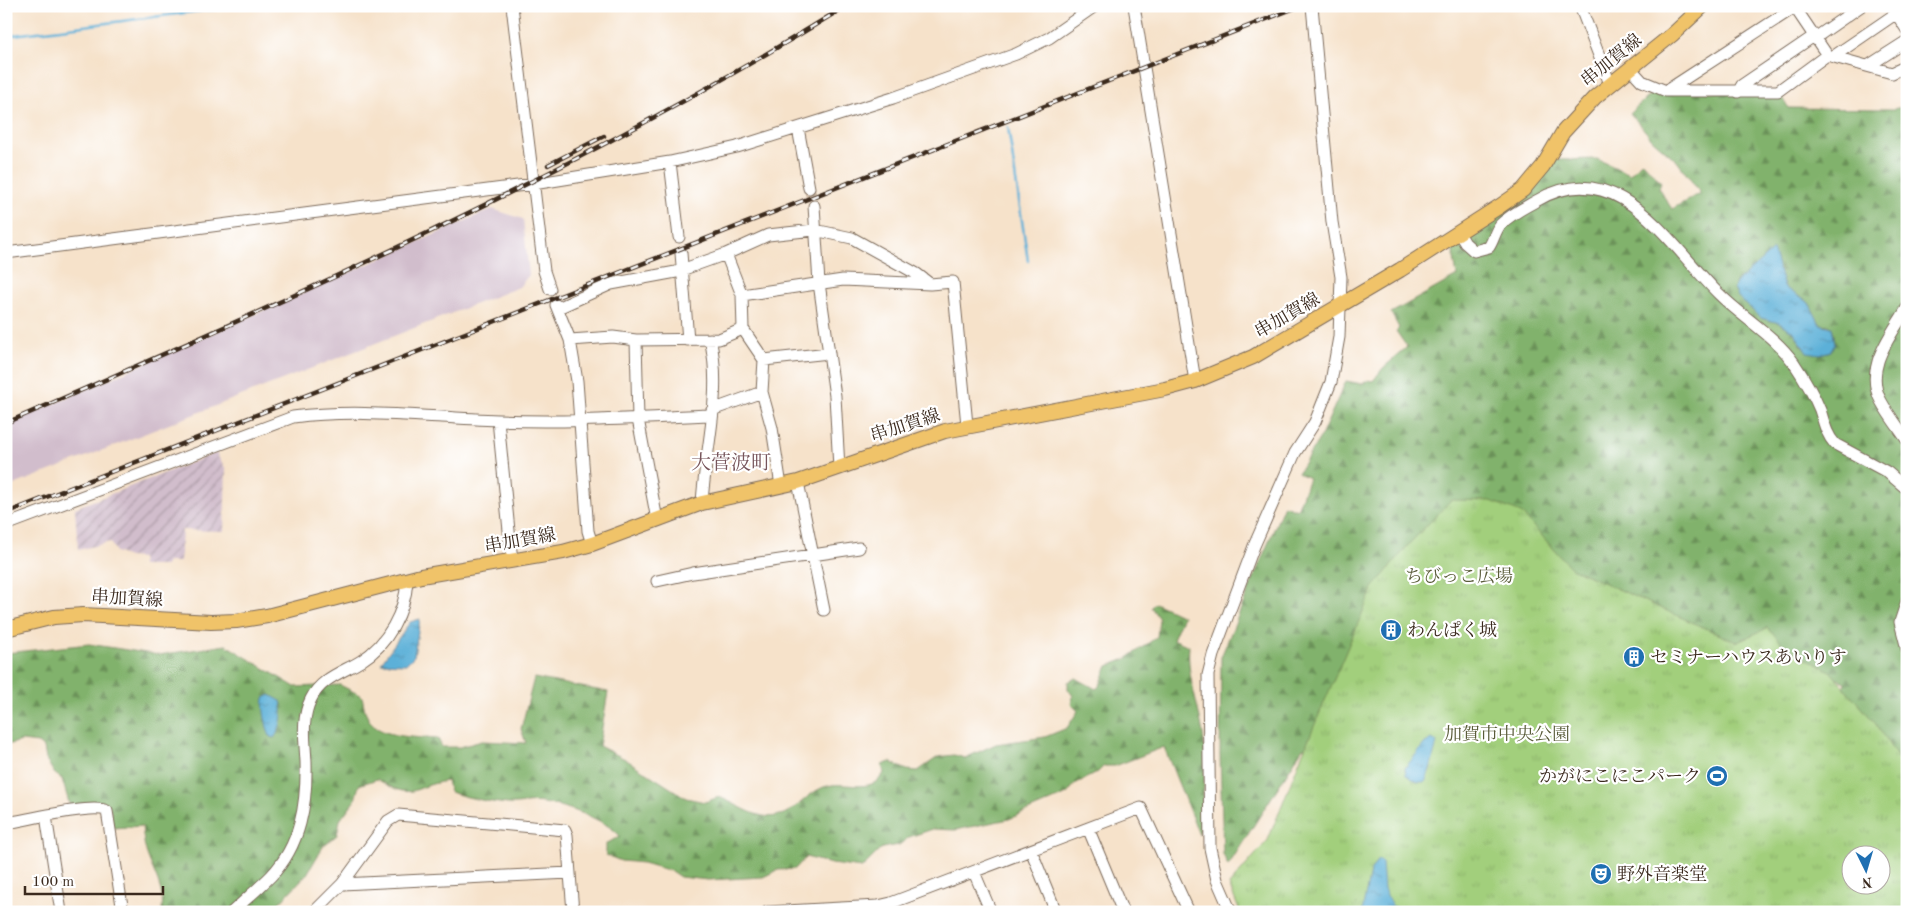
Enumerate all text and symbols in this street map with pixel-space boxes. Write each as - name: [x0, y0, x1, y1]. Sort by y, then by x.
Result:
- street label: 串加賀線: [1577, 30, 1645, 90]
- street label: 串加賀線: [1251, 288, 1323, 342]
- street label: 串加賀線: [868, 404, 942, 446]
- district label: 大菅波町: [691, 452, 771, 474]
- street label: 串加賀線: [483, 524, 557, 556]
- park label: ちびっこ広場: [1405, 566, 1513, 586]
- street label: 串加賀線: [91, 586, 163, 610]
- building icon: わんぱく城: [1379, 618, 1403, 642]
- place label: わんぱく城: [1407, 621, 1497, 640]
- building icon: セミナーハウスあいりす: [1622, 645, 1646, 669]
- place label: セミナーハウスあいりす: [1650, 648, 1847, 667]
- park label: 加賀市中央公園: [1444, 724, 1570, 744]
- sports icon: かがにこにこパーク: [1705, 764, 1729, 788]
- place label: かがにこにこパーク: [1539, 768, 1701, 786]
- north arrow: [1840, 846, 1890, 896]
- theatre icon: 野外音楽堂: [1589, 862, 1613, 886]
- scale bar: [25, 863, 162, 895]
- place label: 野外音楽堂: [1617, 864, 1707, 884]
- text: 100 m: [32, 875, 74, 890]
- text: N: [1861, 875, 1873, 889]

